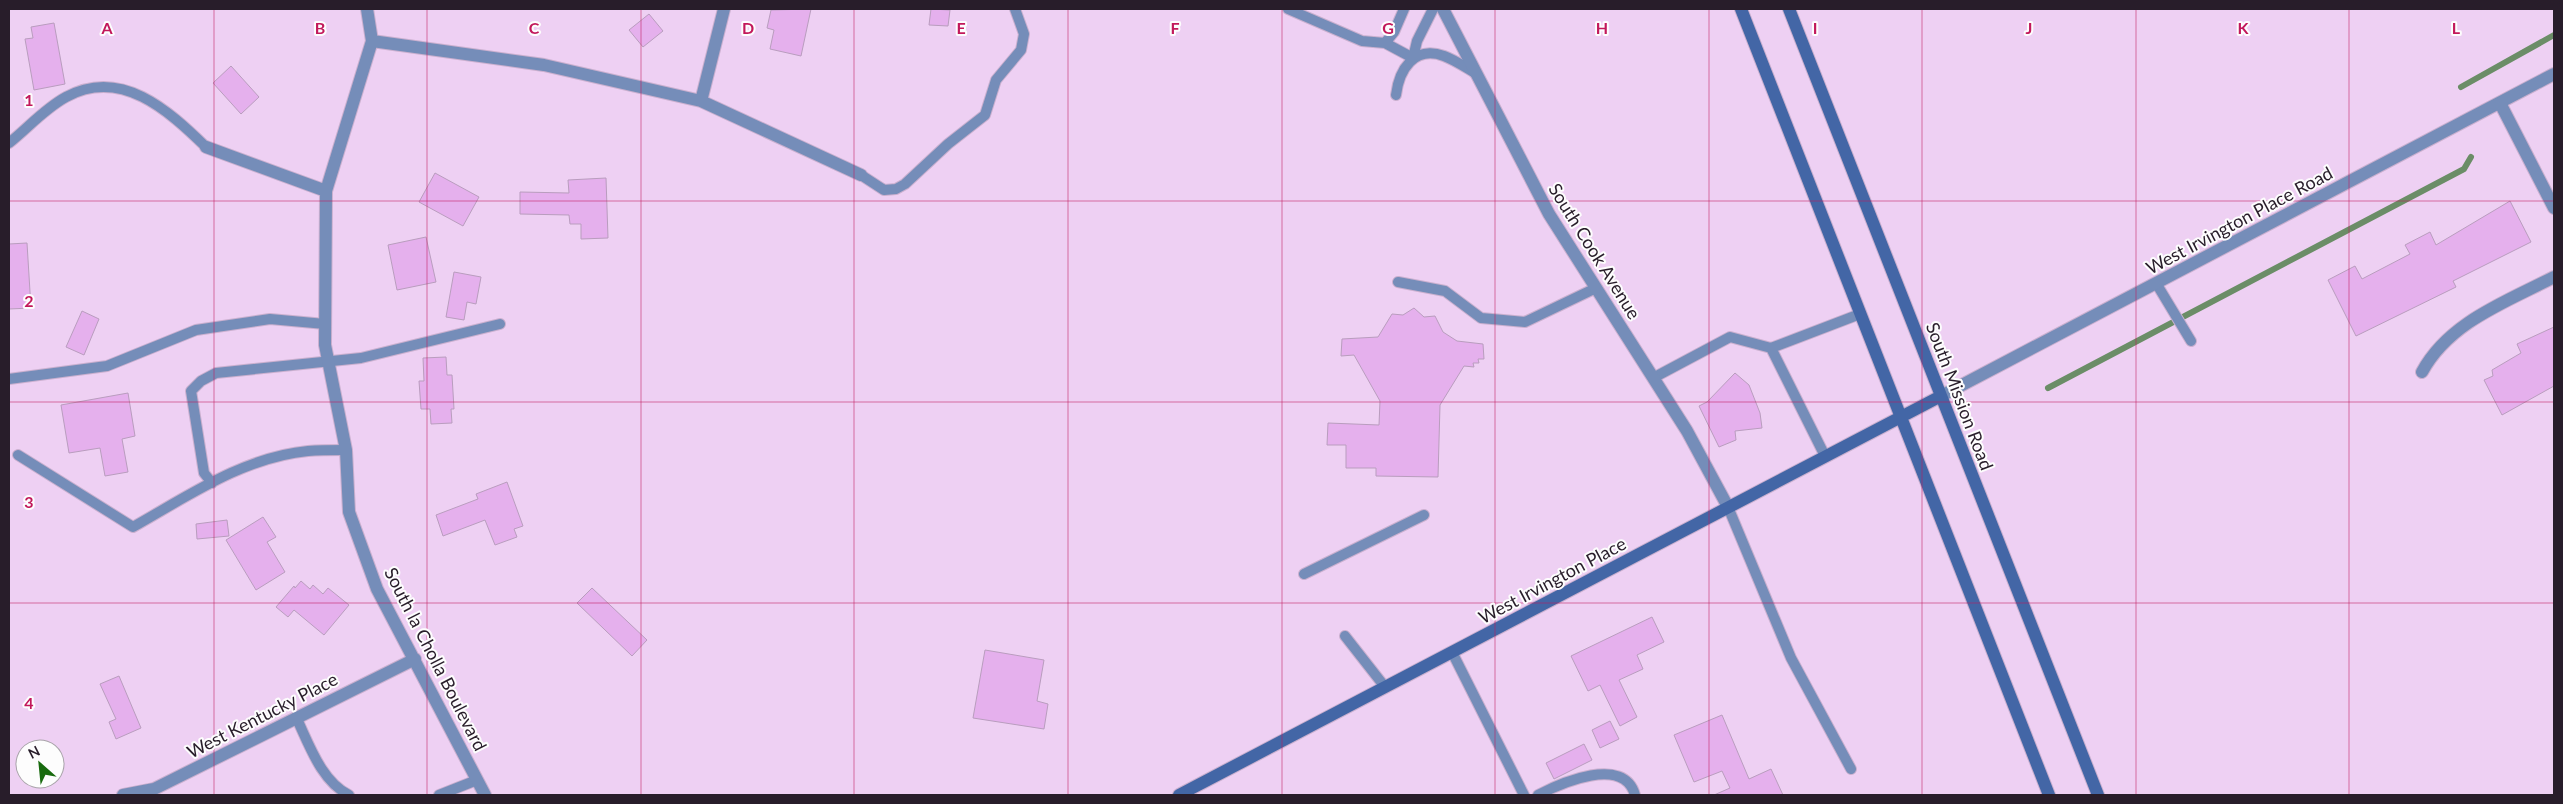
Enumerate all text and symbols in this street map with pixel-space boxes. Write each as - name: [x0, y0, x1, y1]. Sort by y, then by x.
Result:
- text: A: [100, 18, 113, 37]
- text: B: [315, 18, 325, 37]
- text: C: [529, 18, 540, 37]
- text: D: [742, 18, 754, 37]
- text: E: [956, 18, 966, 37]
- text: F: [1170, 18, 1180, 37]
- text: G: [1382, 18, 1394, 37]
- text: H: [1596, 18, 1608, 37]
- text: I: [1813, 18, 1817, 37]
- text: J: [2026, 18, 2032, 37]
- text: K: [2238, 18, 2250, 37]
- text: L: [2452, 18, 2461, 37]
- text: 1: [24, 90, 34, 109]
- street label: West Irvington Place Road: [2142, 161, 2336, 279]
- street label: South Cook Avenue: [1544, 179, 1646, 323]
- text: 2: [24, 291, 34, 310]
- street label: South Mission Road: [1922, 319, 1998, 473]
- text: 3: [24, 492, 34, 511]
- street label: West Irvington Place: [1475, 532, 1629, 628]
- street label: South la Cholla Boulevard: [380, 564, 492, 754]
- street label: West Kentucky Place: [183, 667, 341, 763]
- text: 4: [24, 693, 34, 712]
- north arrow: [15, 739, 65, 789]
- text: N: [25, 742, 43, 762]

